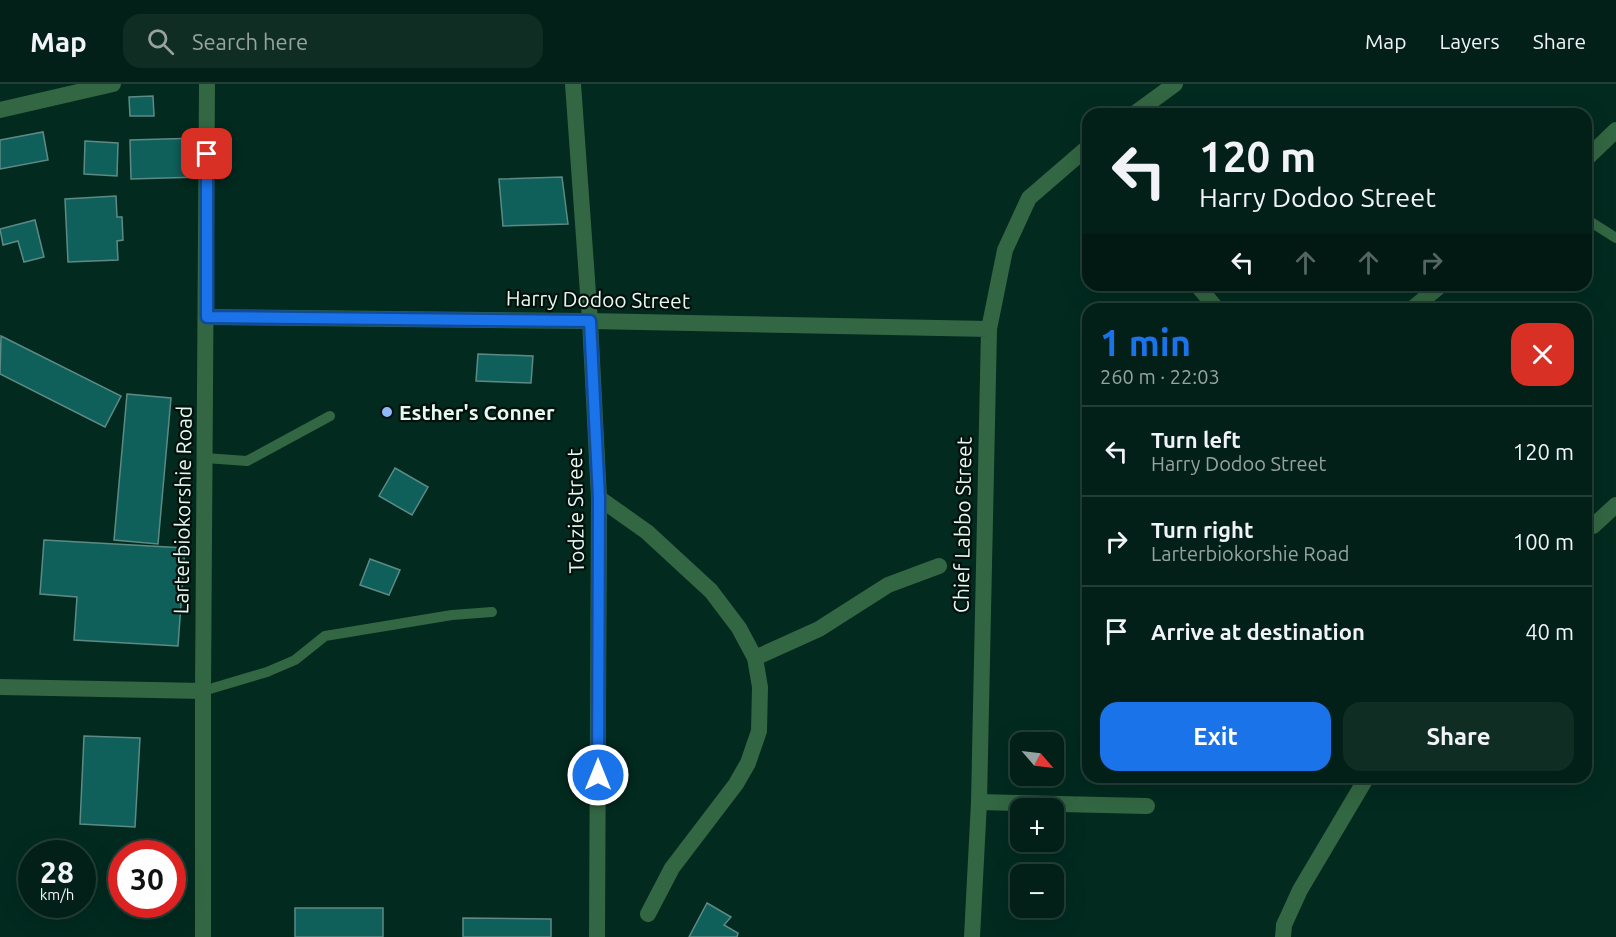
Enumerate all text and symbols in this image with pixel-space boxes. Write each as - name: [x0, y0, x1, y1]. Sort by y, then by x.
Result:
- search box: [123, 14, 543, 68]
- icon: search: [144, 25, 177, 58]
- text: Map: [30, 26, 87, 57]
- text: Search here: [192, 29, 308, 54]
- text: Map: [1365, 29, 1406, 53]
- text: Layers: [1439, 29, 1500, 53]
- text: Share: [1533, 29, 1586, 53]
- pin: [181, 128, 232, 179]
- icon: left: [1100, 132, 1178, 210]
- text: 120 m: [1199, 133, 1316, 180]
- icon: arrive: [190, 137, 223, 170]
- text: Harry Dodoo Street: [1199, 182, 1436, 212]
- icon: left: [1226, 246, 1259, 279]
- icon: ahead: [1289, 246, 1322, 279]
- icon: ahead: [1352, 246, 1385, 279]
- icon: right: [1415, 246, 1448, 279]
- street label: Harry Dodoo Street: [506, 285, 690, 313]
- text: 1 min: [1100, 322, 1191, 363]
- button: close: [1511, 323, 1574, 386]
- text: 260 m · 22:03: [1100, 365, 1220, 388]
- place label: Esther's Conner: [399, 400, 555, 424]
- marker: Esther's Conner: [380, 405, 394, 419]
- street label: Larterbiokorshie Road: [168, 406, 196, 614]
- text: Turn left: [1151, 427, 1241, 452]
- icon: left: [1100, 435, 1133, 468]
- street label: Chief Labbo Street: [948, 437, 976, 613]
- text: 120 m: [1513, 439, 1574, 464]
- street label: Todzie Street: [562, 448, 588, 574]
- text: Harry Dodoo Street: [1151, 452, 1326, 475]
- text: Turn right: [1151, 517, 1253, 542]
- icon: right: [1100, 525, 1133, 558]
- text: 100 m: [1513, 529, 1574, 554]
- text: Larterbiokorshie Road: [1151, 542, 1349, 565]
- icon: arrive: [1100, 615, 1133, 648]
- text: Arrive at destination: [1151, 619, 1365, 644]
- text: 40 m: [1525, 619, 1574, 644]
- button: Exit: [1100, 702, 1331, 771]
- button: Share: [1343, 702, 1574, 771]
- north arrow: [1010, 732, 1064, 786]
- map controls: [1010, 732, 1064, 918]
- position arrow: [566, 743, 630, 807]
- button: +: [1010, 798, 1064, 852]
- speed limit sign: 30: [108, 840, 186, 918]
- text: 28: [40, 855, 74, 889]
- button: −: [1010, 864, 1064, 918]
- text: km/h: [40, 886, 74, 903]

